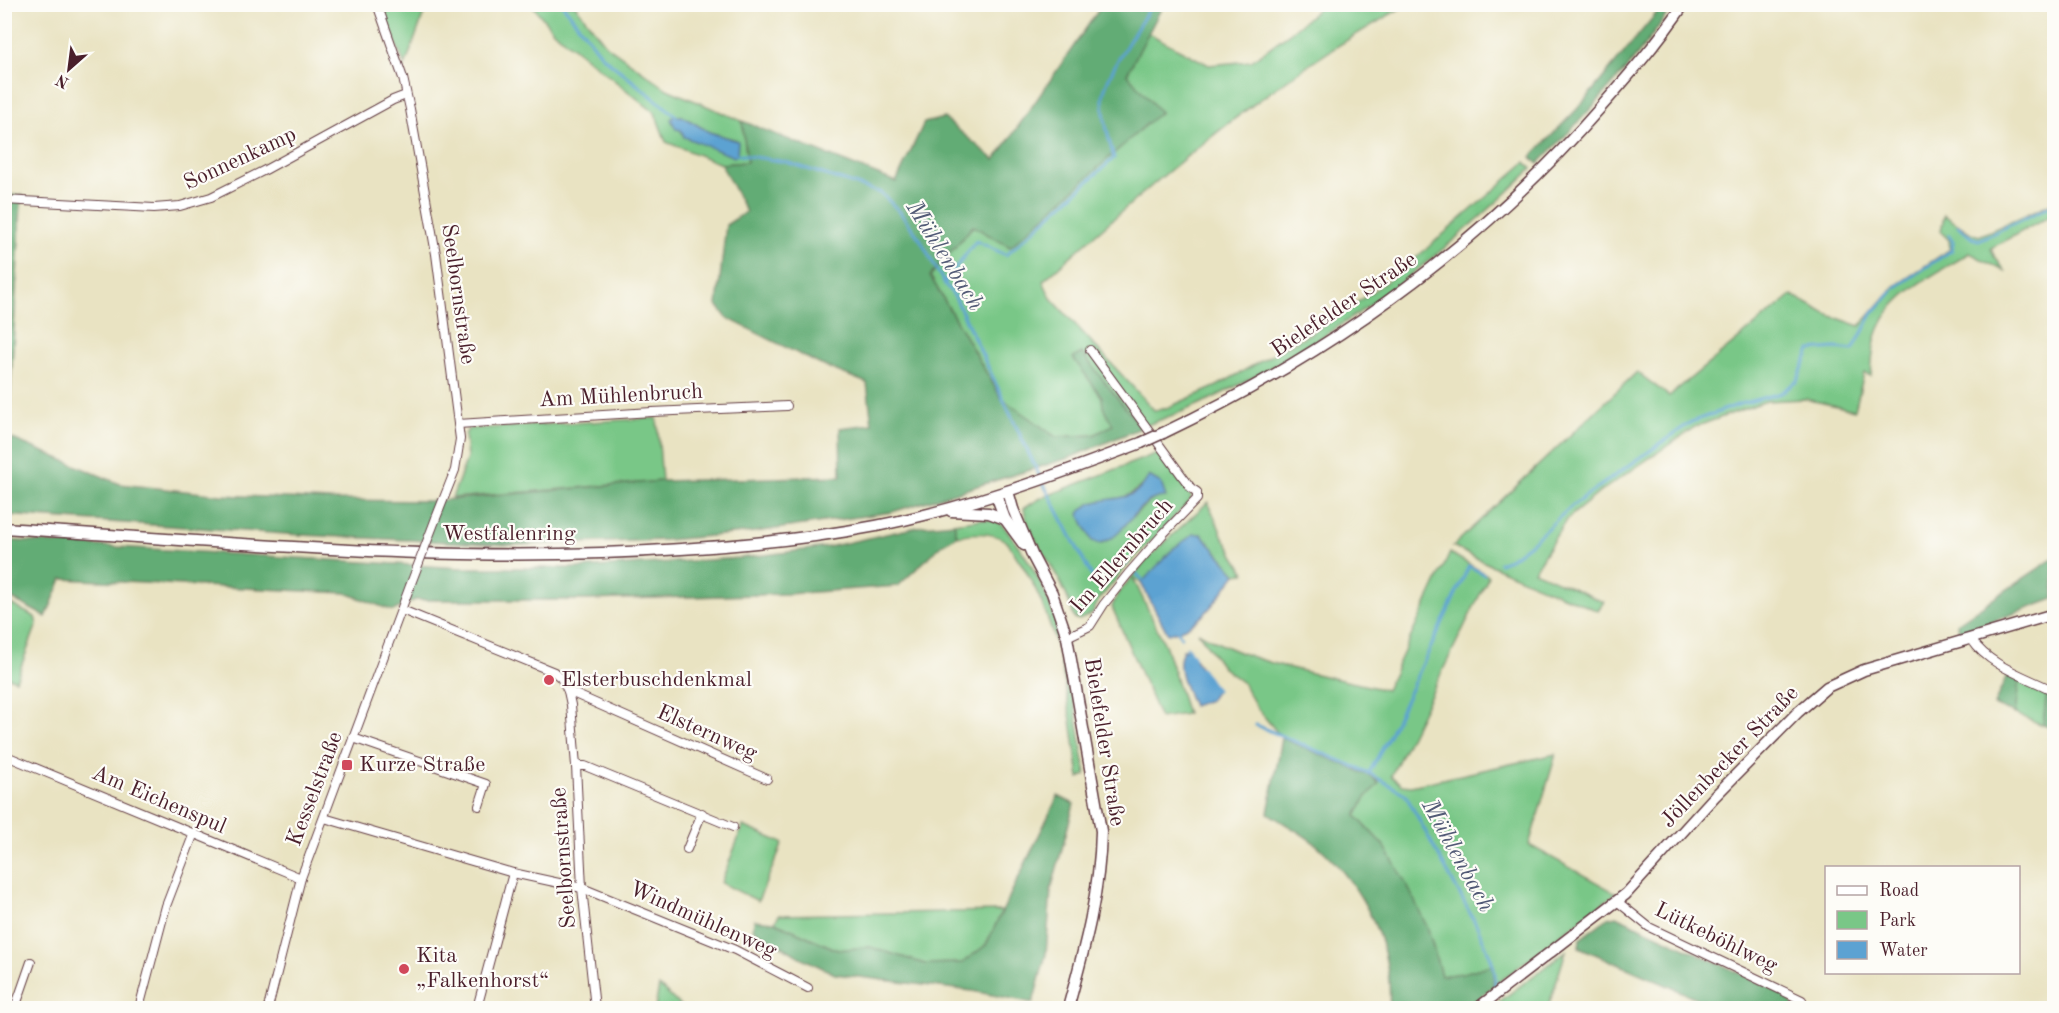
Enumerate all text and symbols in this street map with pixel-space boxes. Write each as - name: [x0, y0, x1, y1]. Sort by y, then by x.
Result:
- north arrow: [39, 39, 99, 99]
- text: N: [53, 70, 72, 90]
- street label: Sonnenkamp: [180, 123, 300, 195]
- water label: Mühlenbach: [900, 196, 987, 315]
- street label: Seelbornstraße: [437, 222, 479, 366]
- street label: Bielefelder Straße: [1267, 248, 1421, 362]
- street label: Am Mühlenbruch: [538, 381, 704, 411]
- street label: Im Ellernbruch: [1066, 494, 1178, 618]
- street label: Westfalenring: [442, 523, 576, 545]
- street label: Bielefelder Straße: [1080, 656, 1128, 828]
- place label: Elsterbuschdenkmal: [561, 669, 752, 691]
- marker: Elsterbuschdenkmal: [542, 673, 556, 687]
- street label: Jöllenbecker Straße: [1657, 682, 1803, 832]
- street label: Elsternweg: [653, 701, 761, 765]
- street label: Kesselstraße: [283, 729, 347, 849]
- place label: Kurze Straße: [359, 754, 485, 776]
- marker: Kurze Straße: [340, 758, 354, 772]
- street label: Am Eichenspul: [89, 762, 230, 838]
- street label: Seelbornstraße: [548, 787, 580, 929]
- water label: Mühlenbach: [1416, 795, 1498, 916]
- legend: [1825, 866, 2020, 974]
- street label: Windmühlenweg: [626, 878, 780, 962]
- text: Road: [1879, 882, 1919, 900]
- street label: Lütkeböhlweg: [1651, 899, 1781, 977]
- text: Park: [1879, 912, 1916, 930]
- text: Water: [1879, 942, 1928, 960]
- place label: Kita „Falkenhorst“: [416, 945, 549, 992]
- marker: Kita „Falkenhorst“: [397, 962, 411, 976]

